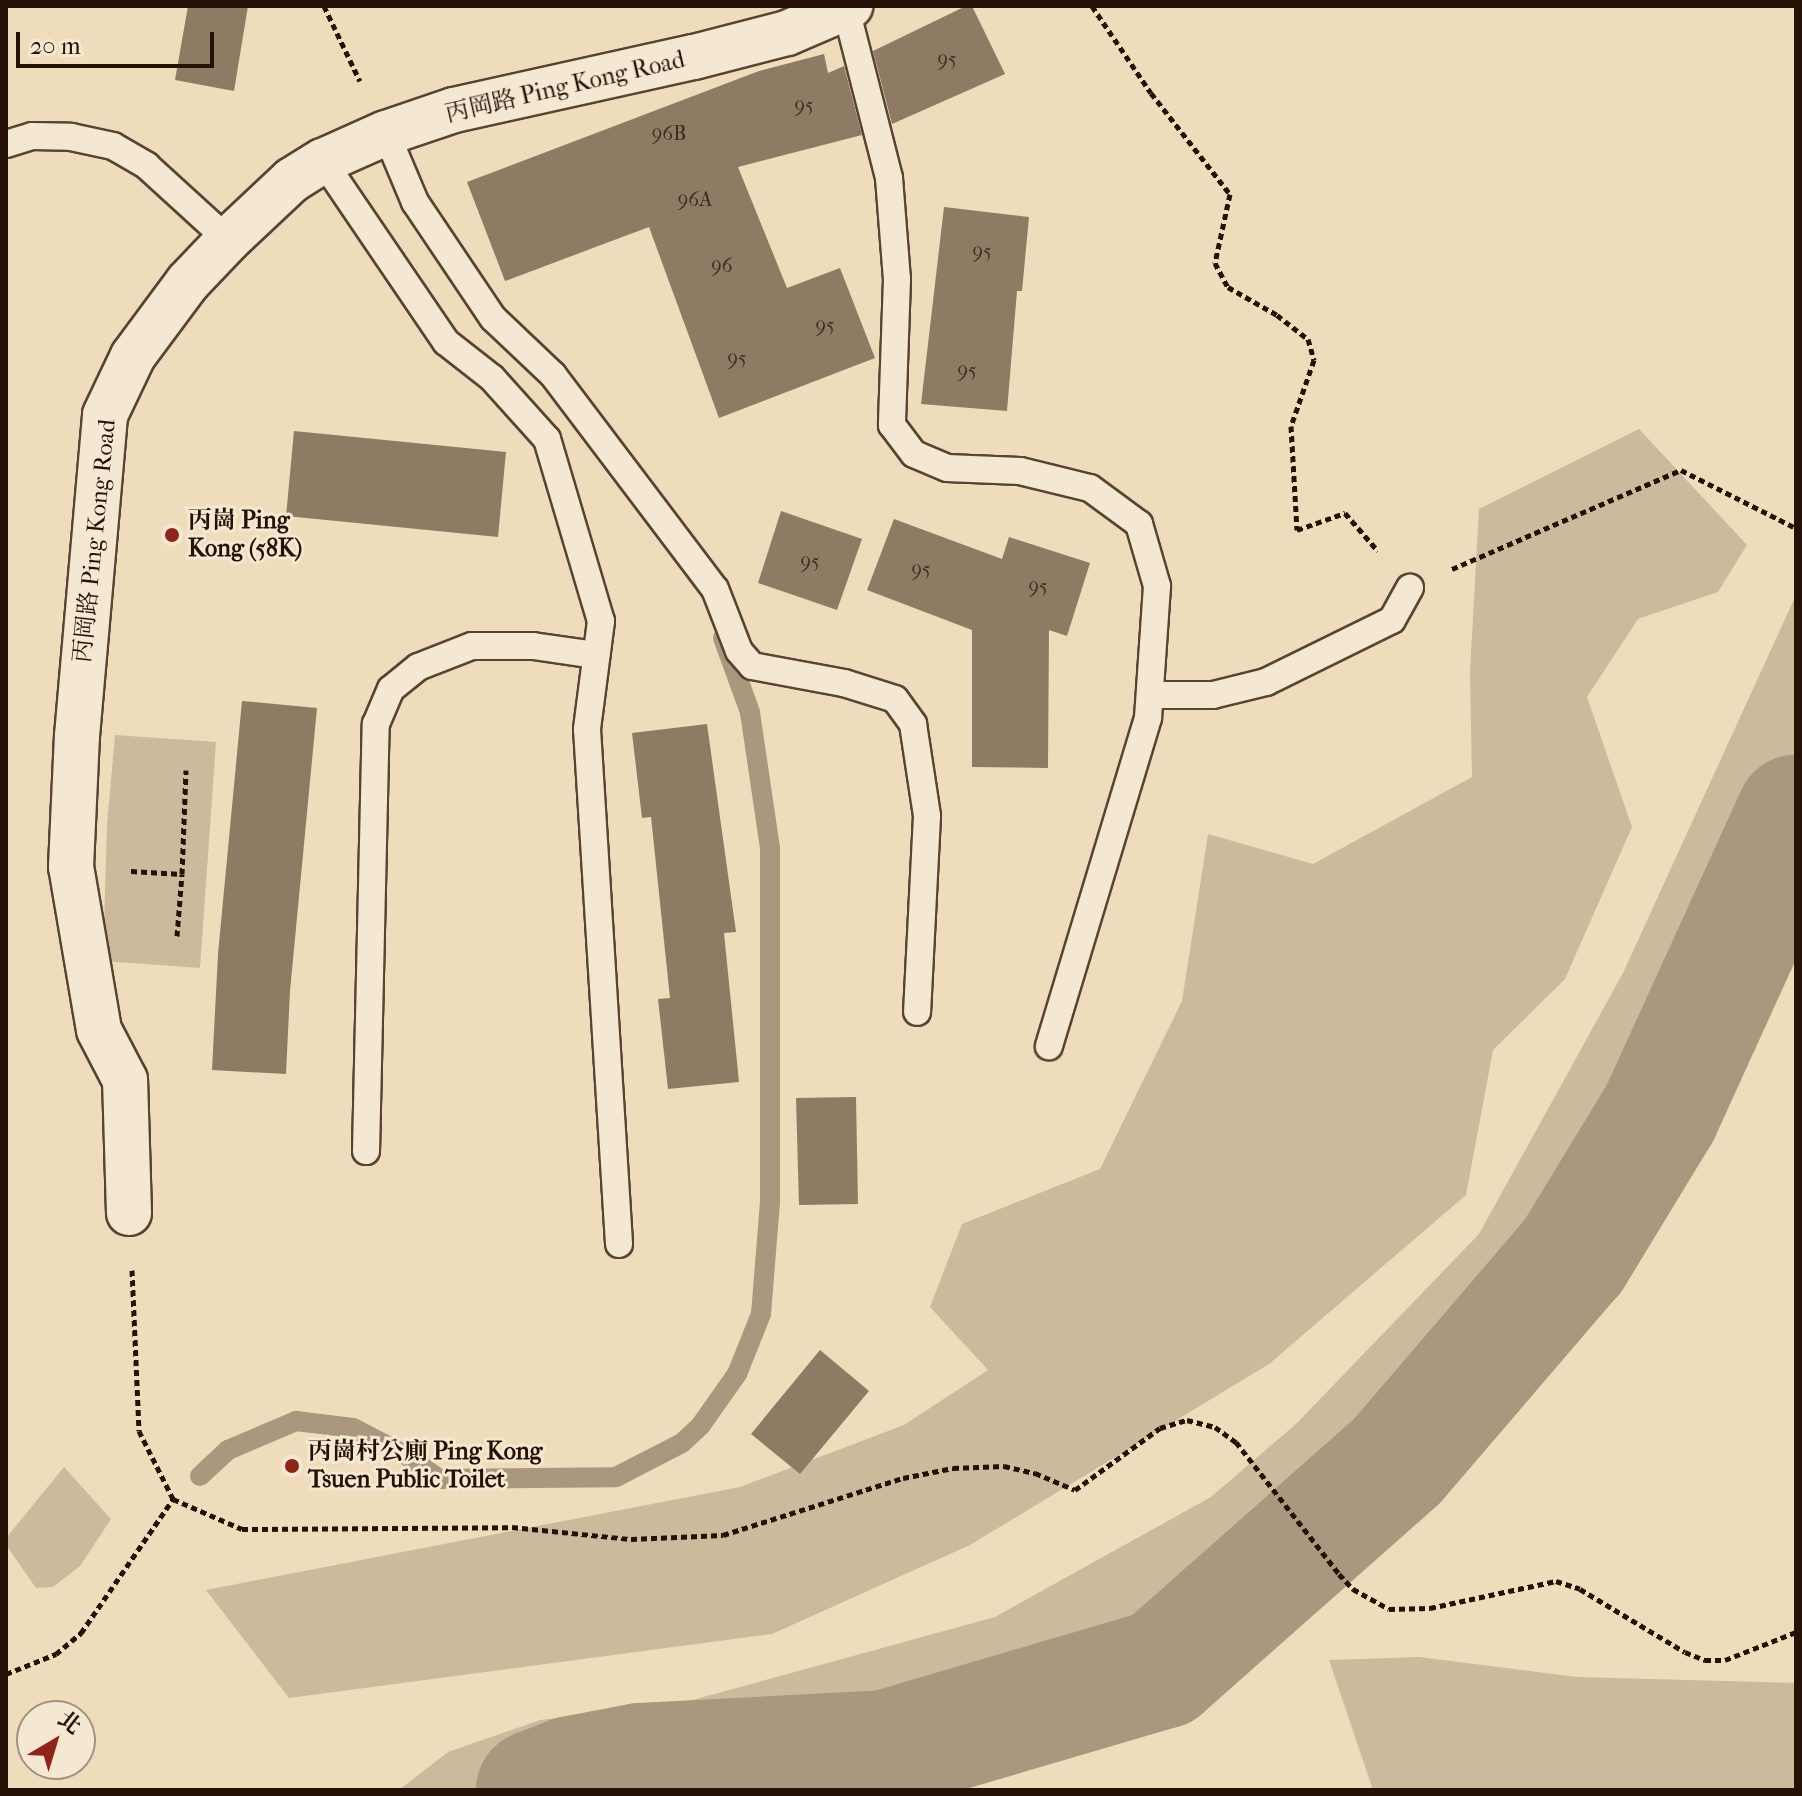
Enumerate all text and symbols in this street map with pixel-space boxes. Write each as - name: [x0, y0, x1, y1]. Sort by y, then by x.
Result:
- scale bar: [20, 16, 218, 66]
- text: 20 m: [30, 32, 81, 60]
- street label: 丙岡路 Ping Kong Road: [442, 45, 688, 129]
- house number: 95: [937, 47, 957, 71]
- house number: 95: [794, 93, 814, 117]
- house number: 96B: [652, 121, 686, 145]
- house number: 96A: [678, 187, 712, 211]
- house number: 95: [972, 239, 992, 263]
- house number: 96: [711, 253, 733, 277]
- house number: 95: [815, 313, 835, 337]
- house number: 95: [727, 346, 747, 370]
- house number: 95: [957, 358, 977, 382]
- street label: 丙岡路 Ping Kong Road: [68, 418, 122, 664]
- place label: 丙崗 Ping Kong (58K): [188, 507, 302, 563]
- marker: 丙崗 Ping Kong (58K): [163, 526, 181, 544]
- house number: 95: [800, 549, 820, 573]
- house number: 95: [911, 557, 931, 581]
- house number: 95: [1028, 574, 1048, 598]
- place label: 丙崗村公廁 Ping Kong Tsuen Public Toilet: [308, 1438, 542, 1494]
- marker: 丙崗村公廁 Ping Kong Tsuen Public Toilet: [283, 1457, 301, 1475]
- north arrow: [16, 1700, 96, 1780]
- text: 北: [53, 1706, 86, 1740]

